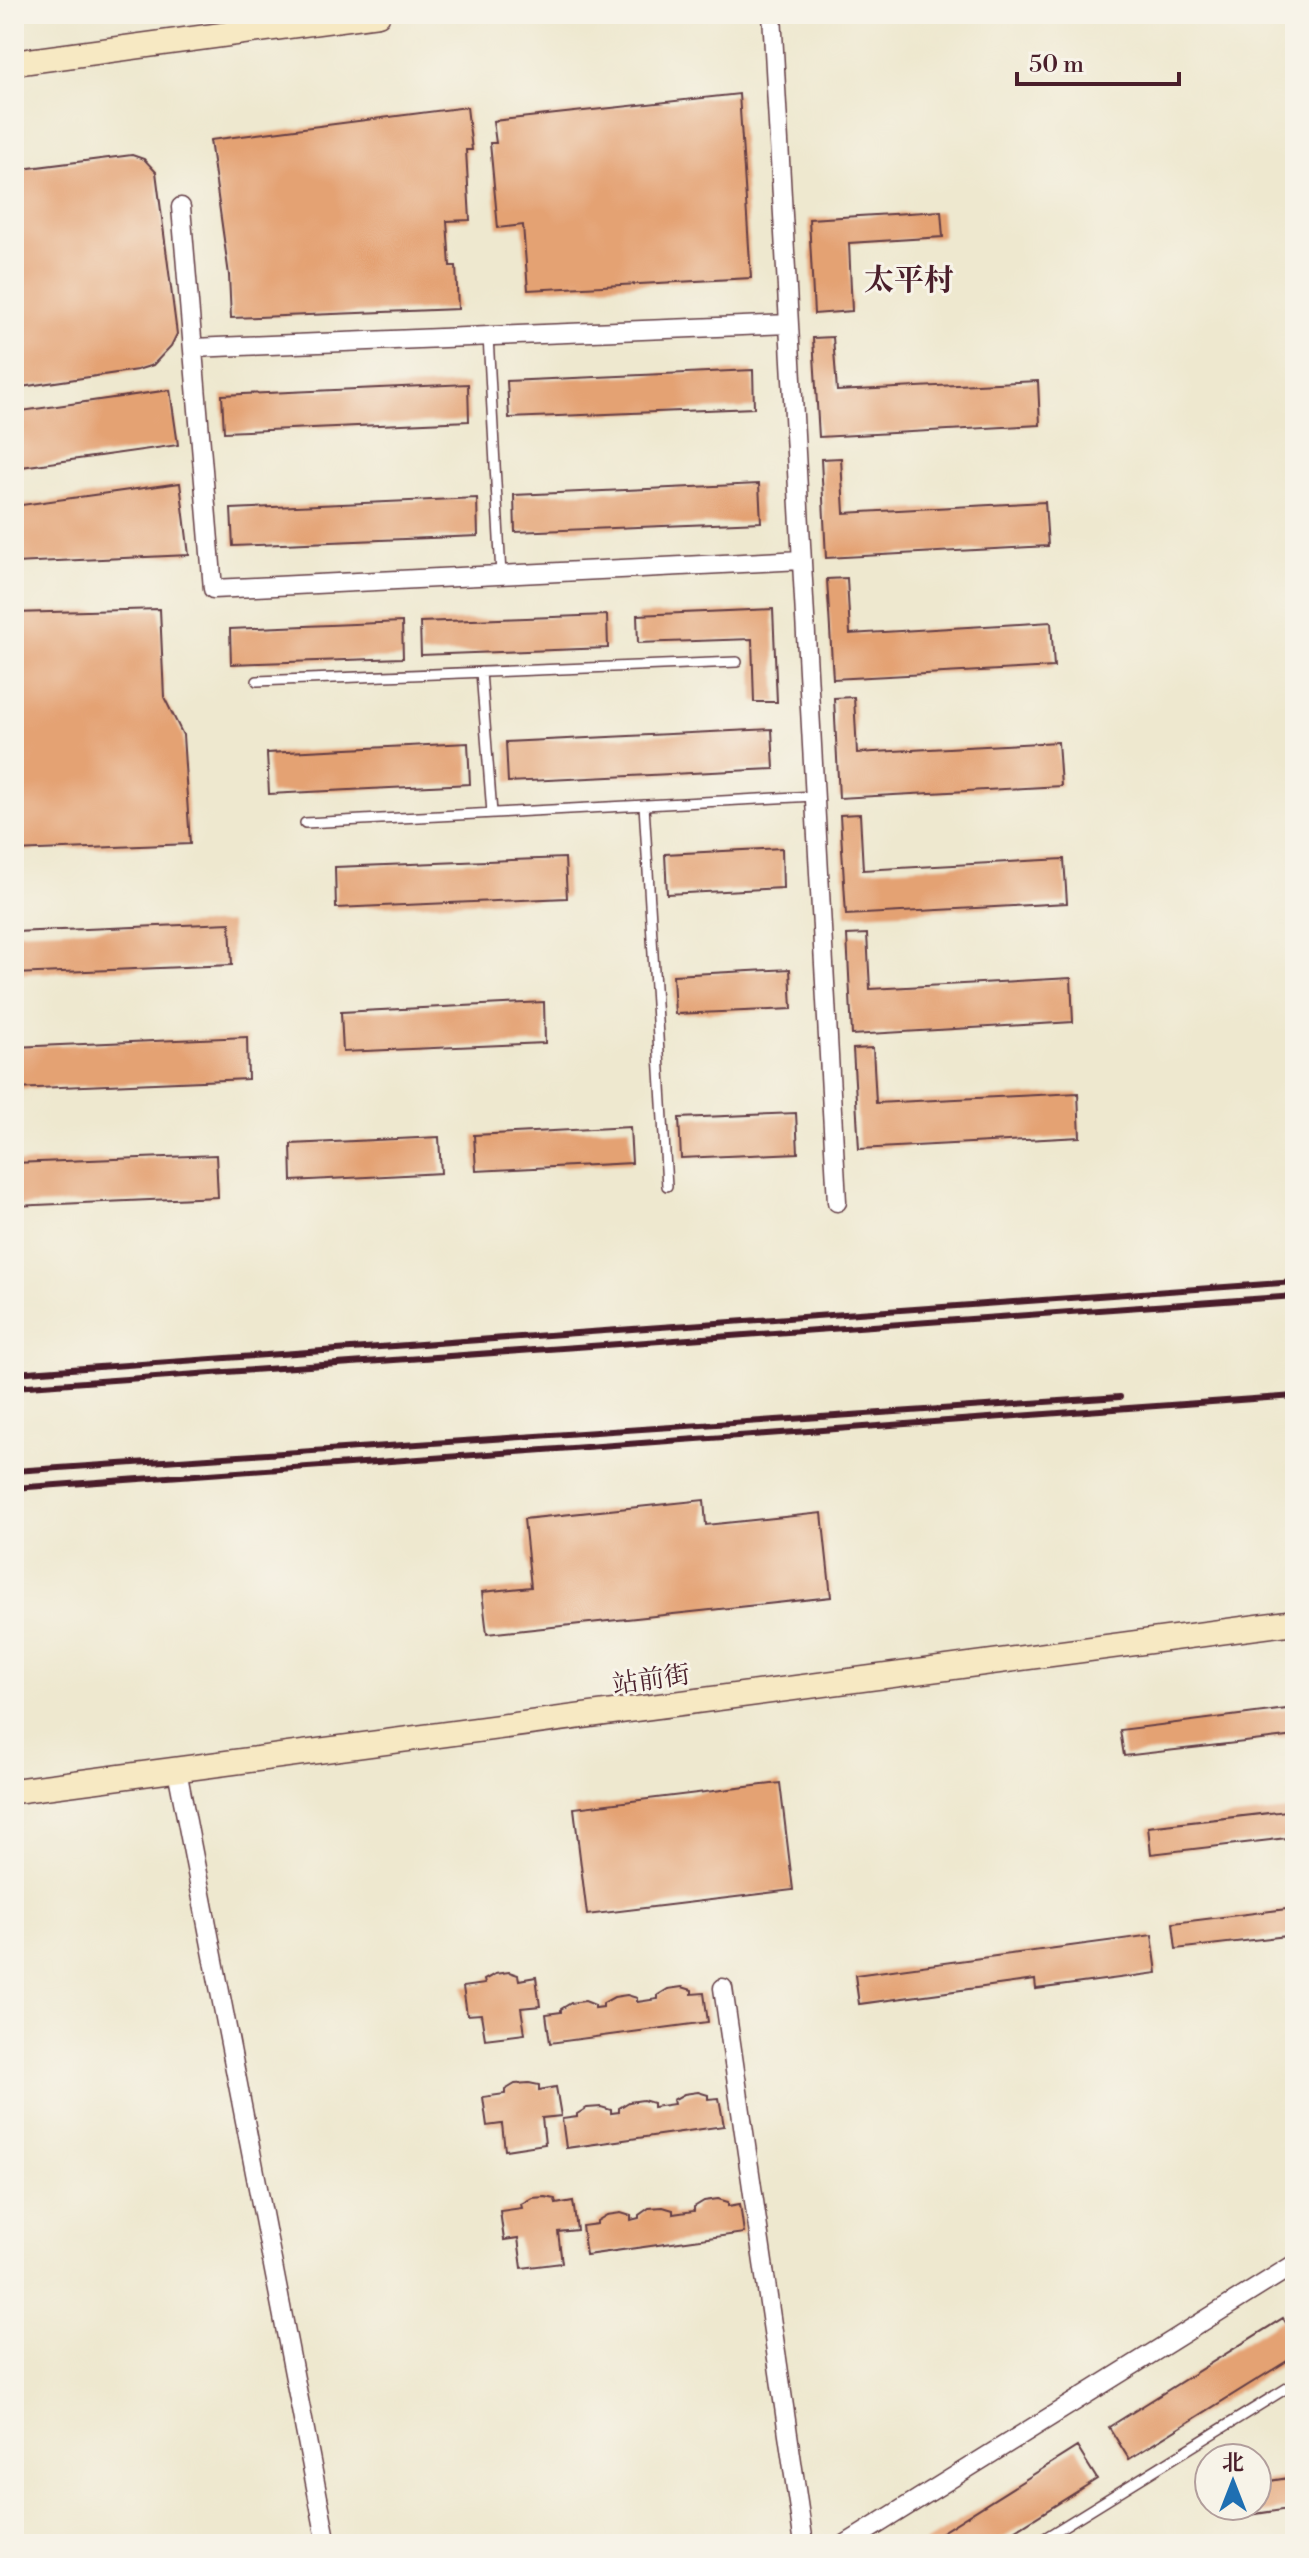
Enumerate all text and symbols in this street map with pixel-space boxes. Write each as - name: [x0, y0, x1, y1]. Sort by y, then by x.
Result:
- scale bar: [1017, 36, 1179, 86]
- text: 50 m: [1029, 50, 1084, 80]
- district label: 太平村: [864, 262, 954, 300]
- street label: 站前街: [610, 1659, 692, 1701]
- north arrow: [1193, 2442, 1273, 2522]
- text: 北: [1222, 2450, 1244, 2477]

